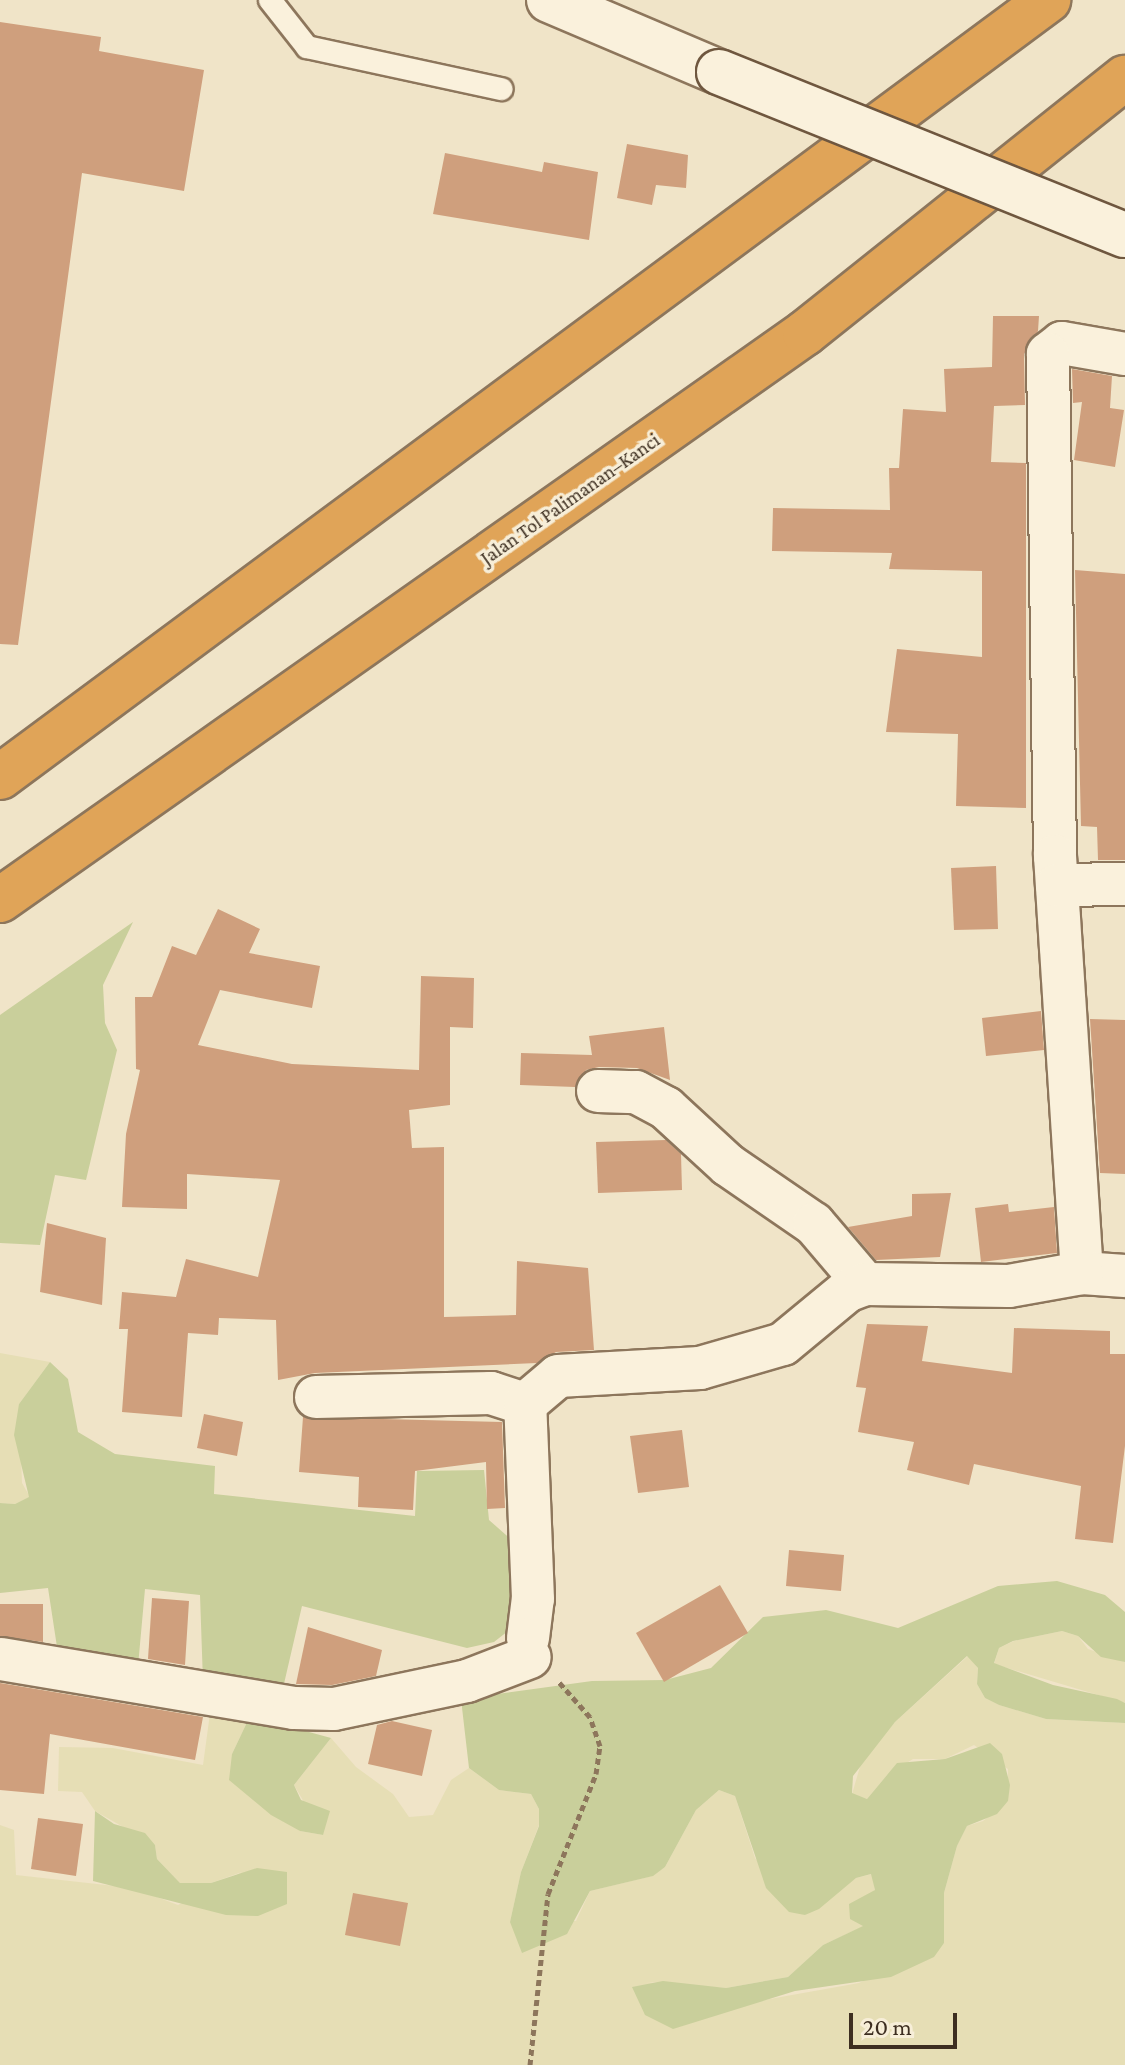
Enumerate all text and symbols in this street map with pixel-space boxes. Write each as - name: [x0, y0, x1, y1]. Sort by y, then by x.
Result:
- street label: Jalan Tol Palimanan–Kanci: [476, 428, 664, 570]
- scale bar: [853, 1997, 961, 2047]
- text: 20 m: [863, 2013, 912, 2040]

